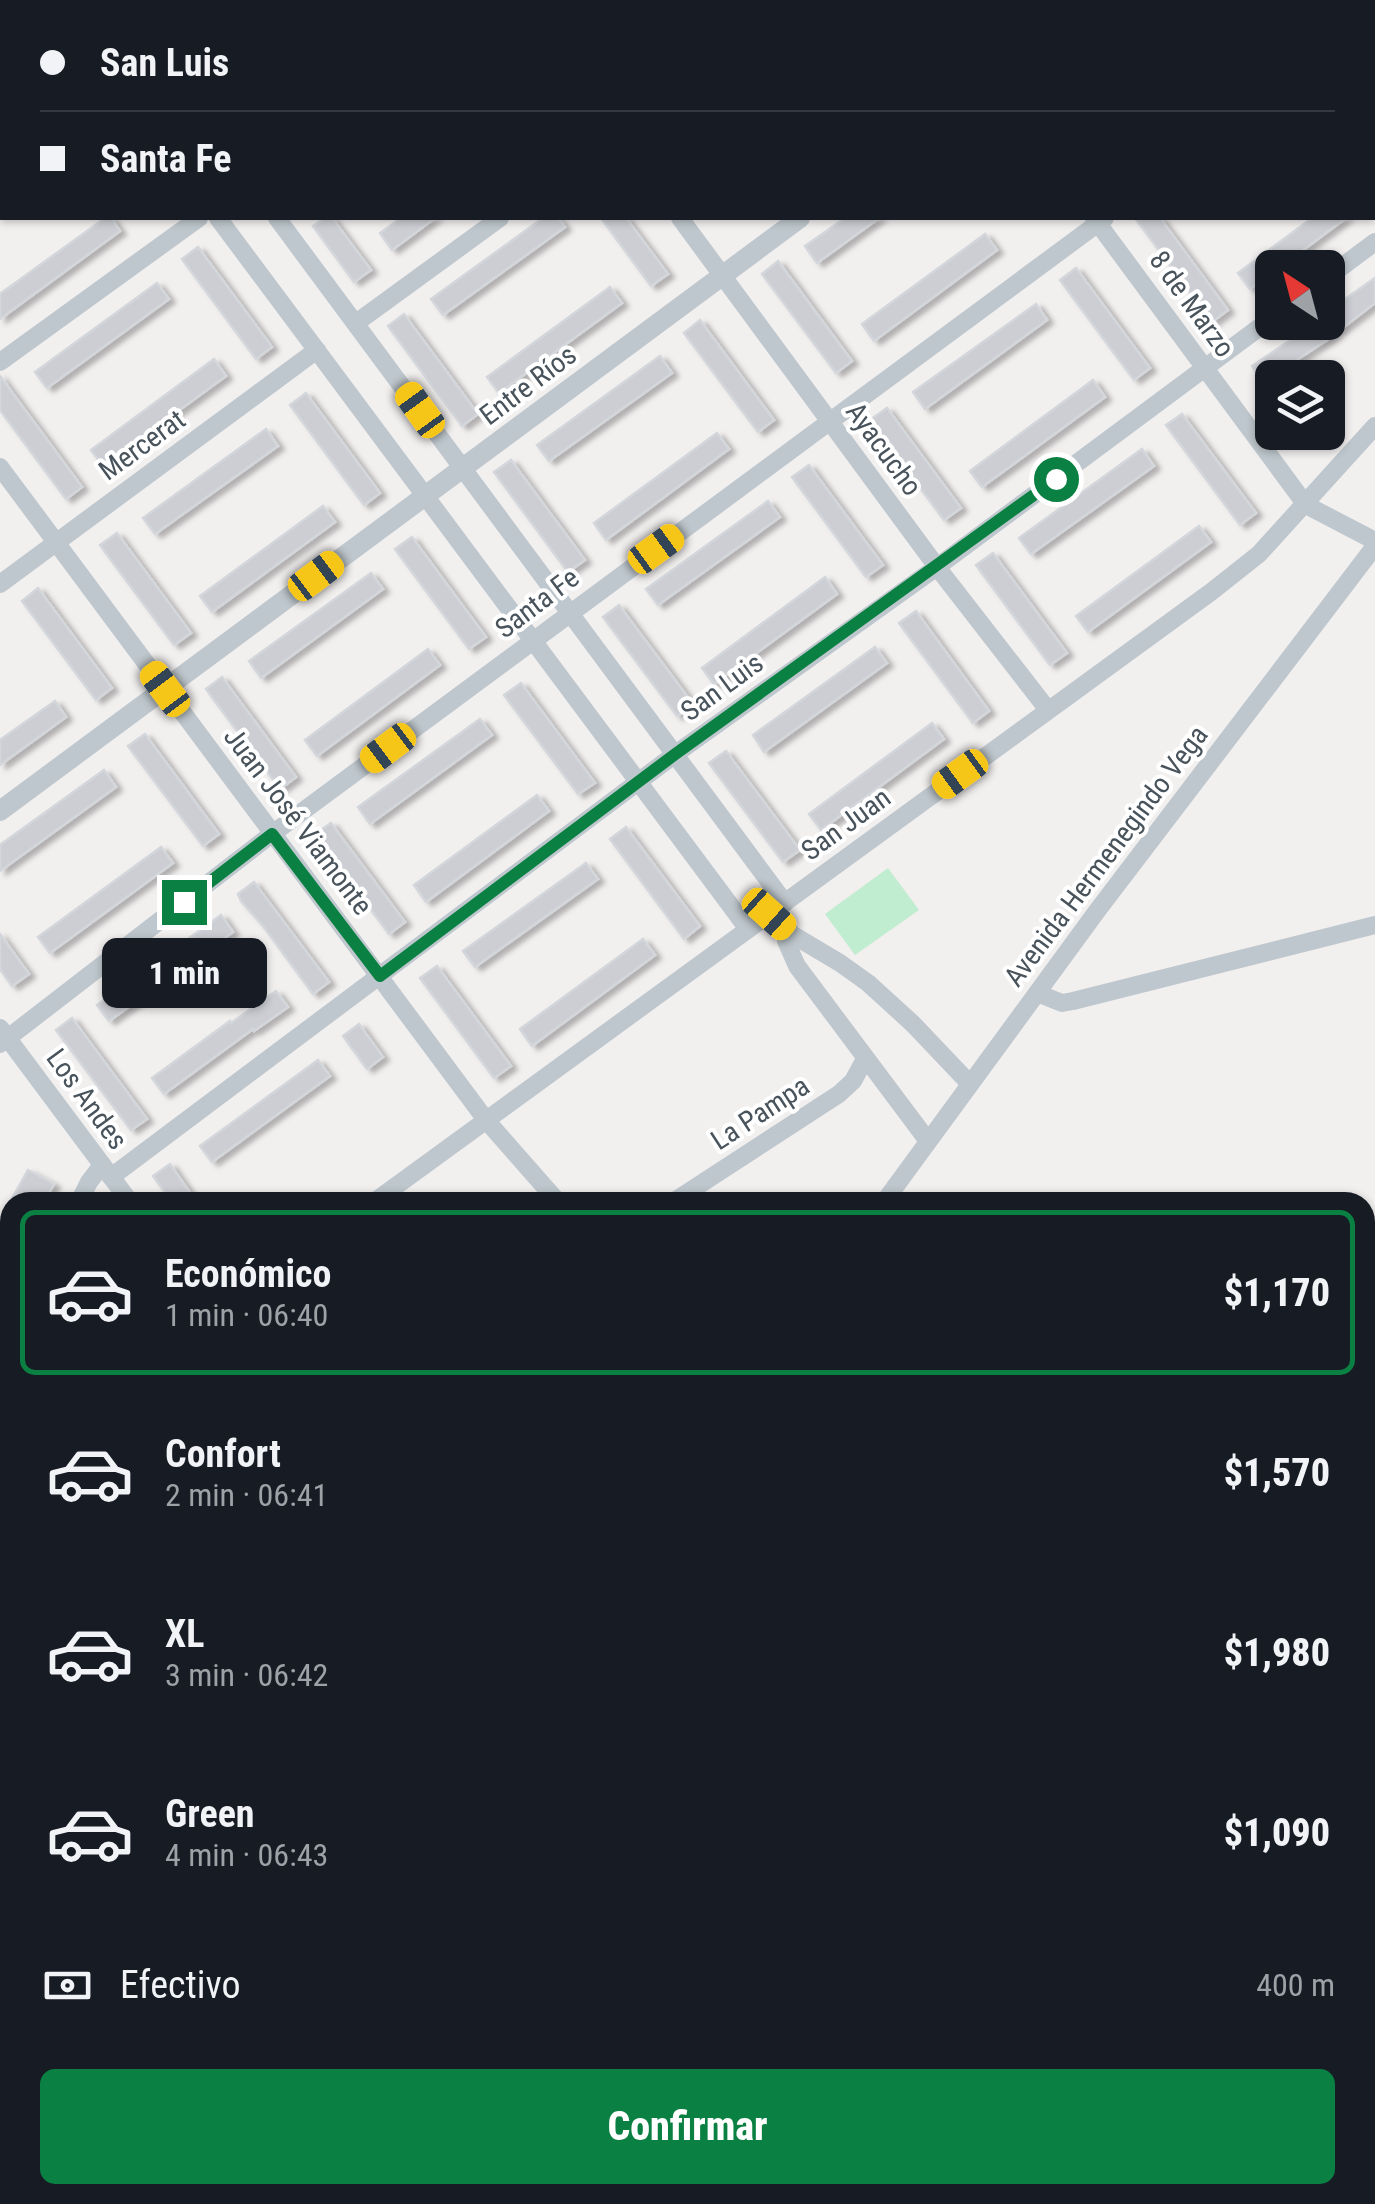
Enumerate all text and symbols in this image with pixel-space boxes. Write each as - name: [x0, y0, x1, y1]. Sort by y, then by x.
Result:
- text: San Luis: [100, 41, 229, 85]
- text: Santa Fe: [100, 137, 231, 181]
- street label: 8 de Marzo: [1143, 245, 1241, 363]
- north arrow: [1255, 250, 1345, 340]
- map controls: [1255, 250, 1345, 450]
- street label: Entre Ríos: [473, 338, 583, 432]
- button: layers: [1255, 360, 1345, 450]
- car: [390, 377, 450, 443]
- street label: Ayacucho: [839, 396, 929, 502]
- street label: Mercerat: [93, 403, 191, 487]
- route start: [1034, 457, 1079, 502]
- car: [623, 519, 689, 579]
- car: [283, 546, 349, 606]
- street label: Santa Fe: [489, 561, 585, 645]
- street label: San Luis: [675, 646, 769, 728]
- car: [135, 656, 195, 722]
- car: [355, 718, 421, 778]
- street label: Avenida Hermenegindo Vega: [997, 719, 1215, 993]
- street label: Juan José Viamonte: [217, 721, 379, 921]
- car: [927, 744, 993, 804]
- street label: San Juan: [795, 781, 897, 867]
- route end: [162, 880, 207, 925]
- car: [737, 883, 801, 945]
- callout: 1 min: [101, 937, 266, 1007]
- text: 1 min: [149, 954, 220, 992]
- street label: Los Andes: [40, 1042, 134, 1156]
- street label: La Pampa: [705, 1069, 815, 1157]
- icon: car: [45, 1248, 135, 1338]
- text: Económico: [165, 1252, 331, 1296]
- text: $1,170: [1224, 1271, 1330, 1315]
- text: 1 min · 06:40: [165, 1296, 328, 1334]
- icon: car: [45, 1428, 135, 1518]
- text: Confort: [165, 1432, 281, 1476]
- text: $1,570: [1224, 1451, 1330, 1495]
- text: 2 min · 06:41: [165, 1476, 328, 1514]
- icon: car: [45, 1608, 135, 1698]
- text: XL: [165, 1612, 204, 1656]
- text: $1,980: [1224, 1631, 1330, 1675]
- text: 3 min · 06:42: [165, 1656, 328, 1694]
- icon: car: [45, 1788, 135, 1878]
- text: Green: [165, 1792, 255, 1836]
- text: $1,090: [1224, 1811, 1330, 1855]
- text: 4 min · 06:43: [165, 1836, 328, 1874]
- icon: cash: [40, 1958, 95, 2013]
- text: Efectivo: [120, 1963, 241, 2007]
- text: 400 m: [1256, 1966, 1335, 2004]
- button: Confirmar: [40, 2069, 1335, 2184]

